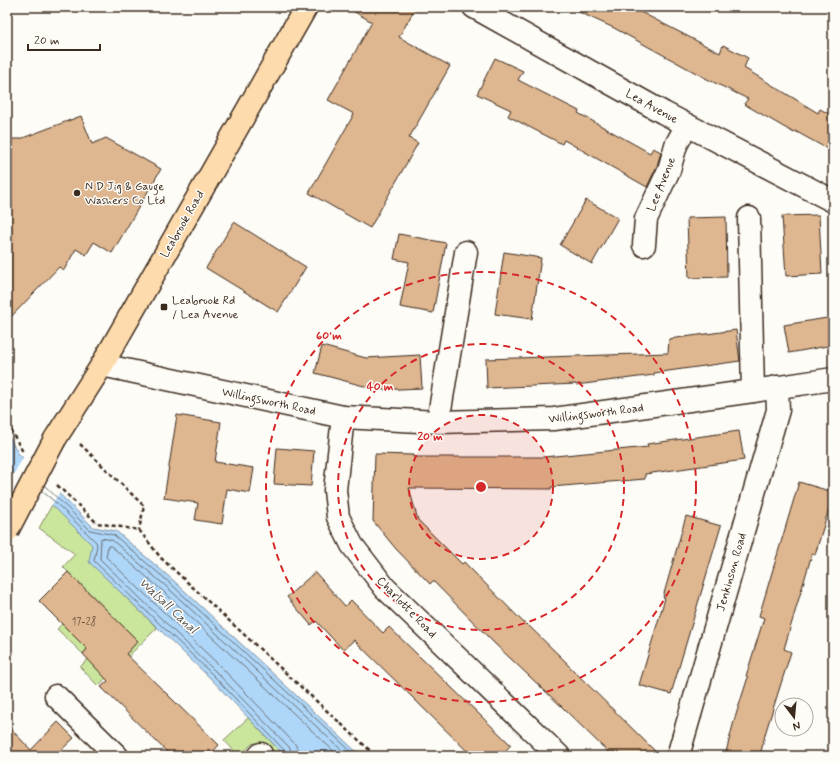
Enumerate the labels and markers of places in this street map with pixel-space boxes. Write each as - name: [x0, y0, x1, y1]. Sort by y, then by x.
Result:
- place label: N D Jig & Gauge Washers Co Ltd: [85, 179, 165, 209]
- marker: N D Jig & Gauge Washers Co Ltd: [72, 188, 82, 198]
- place label: Leabrook Rd / Lea Avenue: [172, 293, 239, 323]
- marker: Leabrook Rd / Lea Avenue: [159, 302, 169, 312]
- centre of rings: [474, 480, 488, 494]

